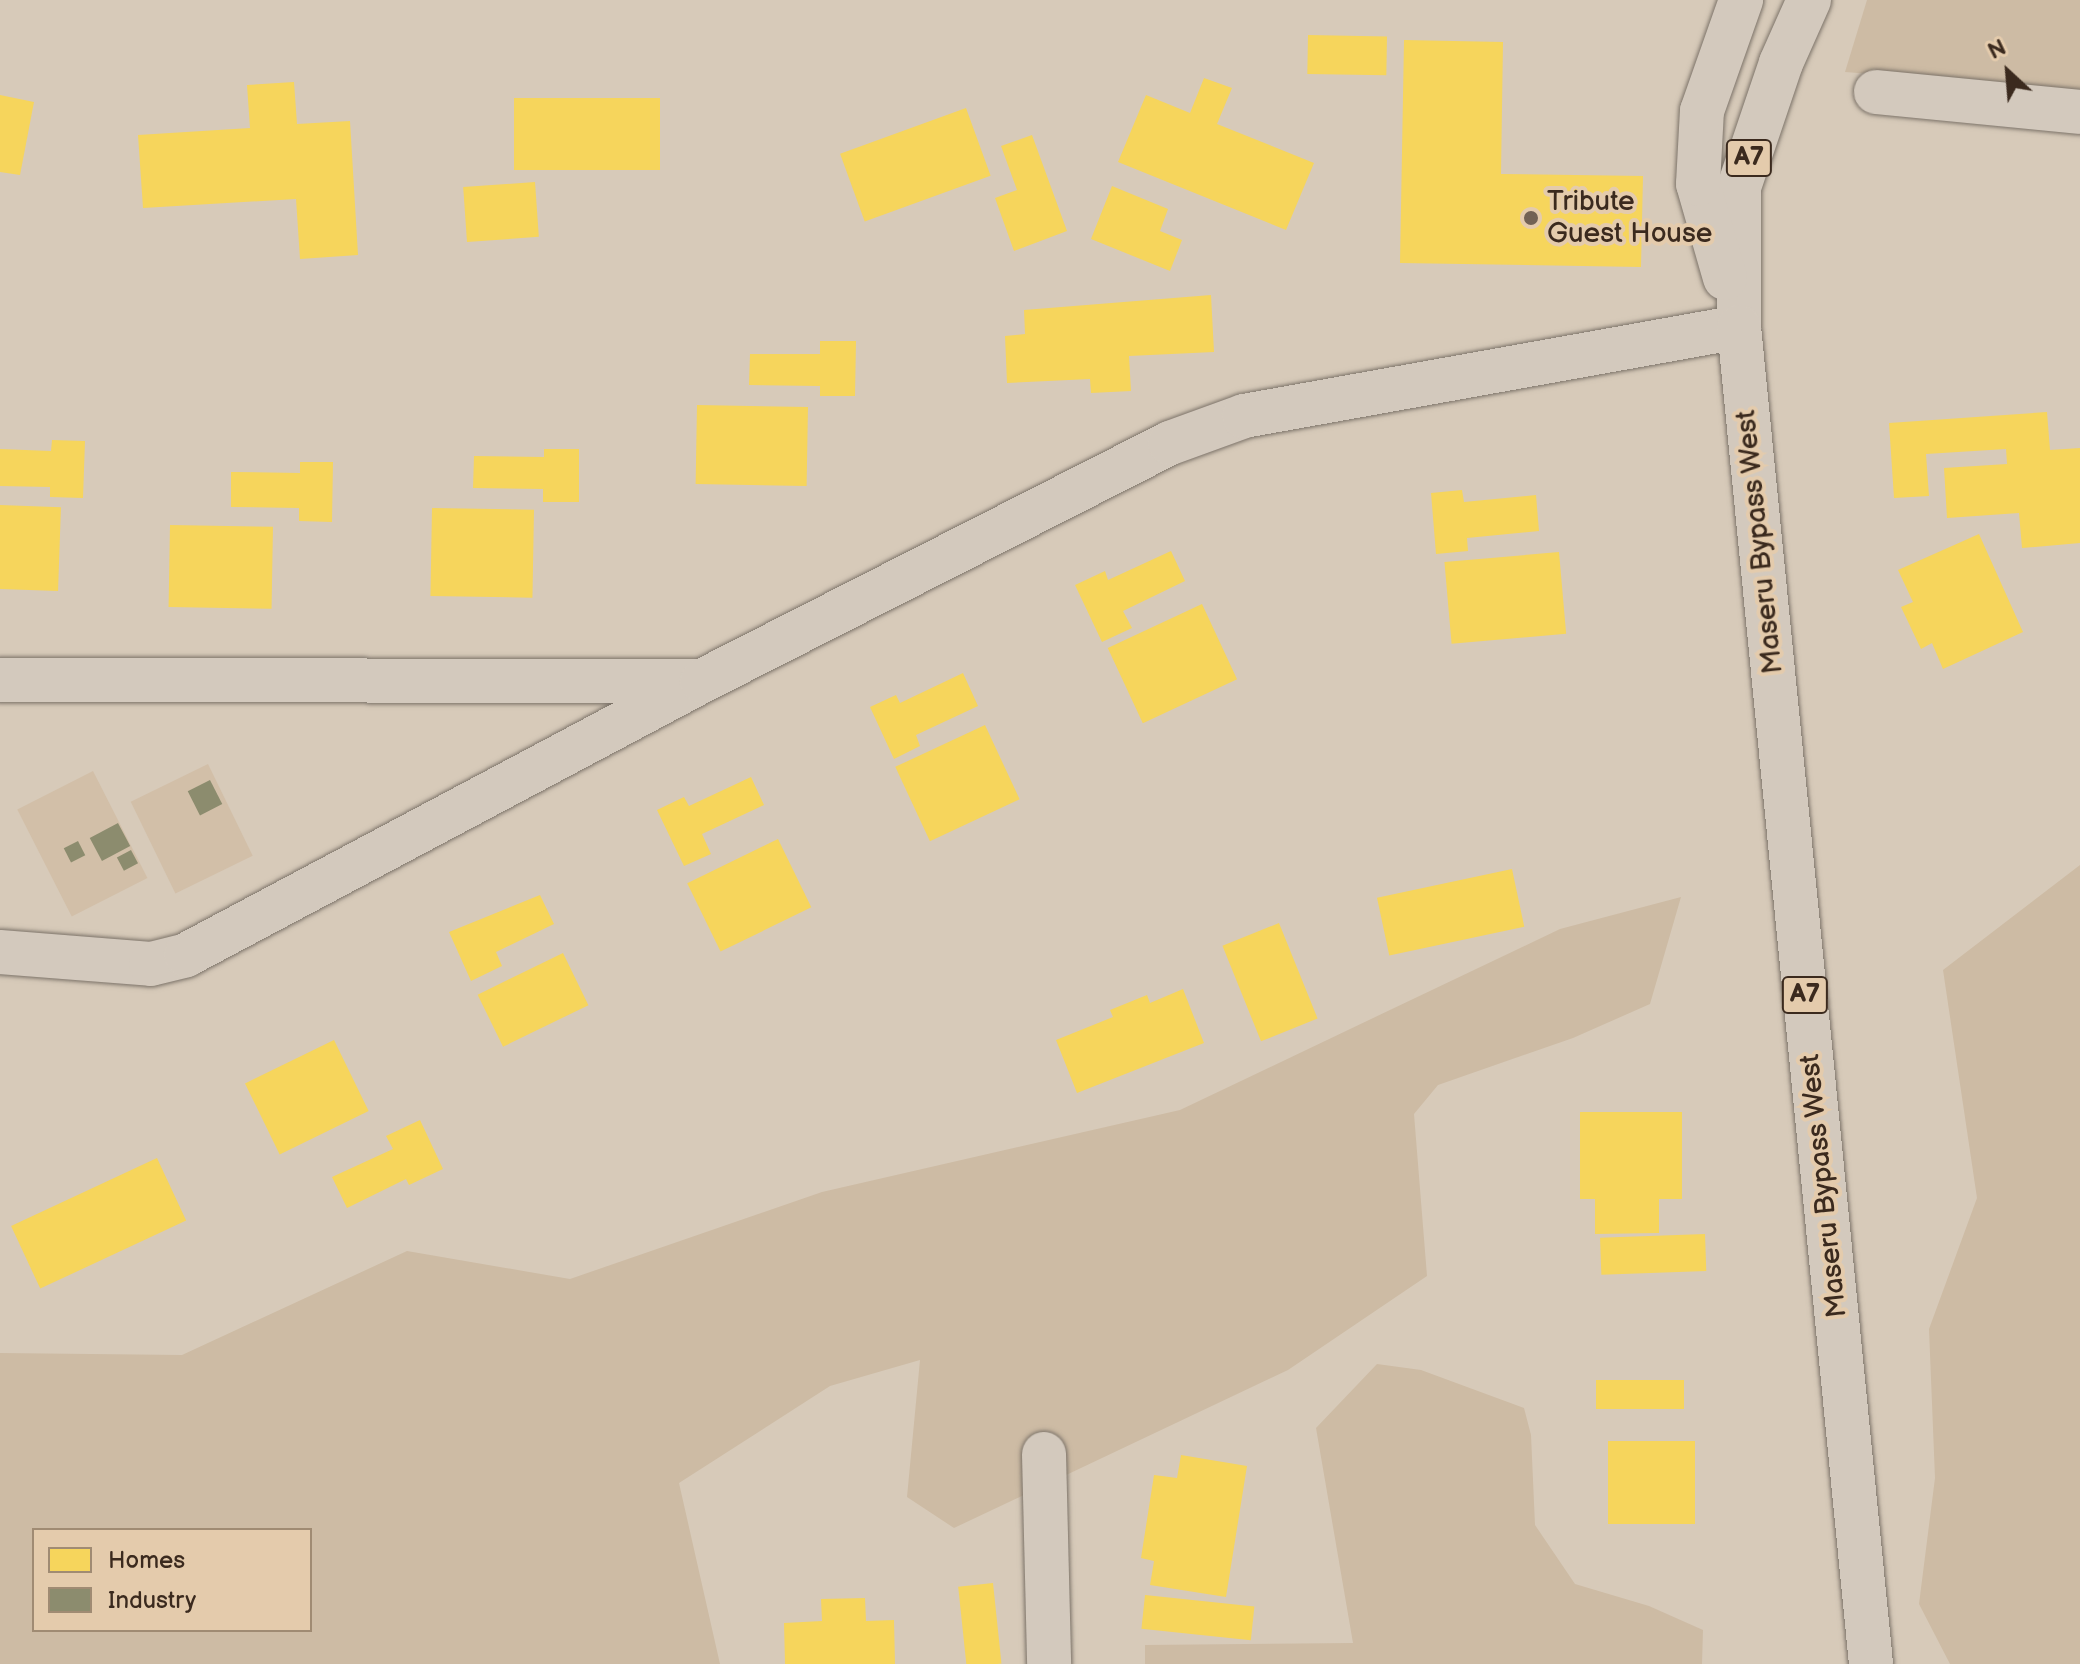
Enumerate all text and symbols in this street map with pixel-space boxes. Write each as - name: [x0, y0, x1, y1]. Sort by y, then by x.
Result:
- north arrow: [1968, 32, 2048, 112]
- text: N: [1984, 34, 2011, 66]
- road number: A7: [1725, 136, 1773, 180]
- place label: Tribute Guest House: [1547, 185, 1712, 251]
- marker: Tribute Guest House: [1522, 209, 1540, 227]
- street label: Maseru Bypass West: [1729, 408, 1791, 676]
- road number: A7: [1781, 973, 1829, 1017]
- street label: Maseru Bypass West: [1793, 1052, 1855, 1320]
- legend: [32, 1528, 312, 1632]
- text: Homes: [108, 1546, 185, 1575]
- text: Industry: [108, 1586, 196, 1615]

